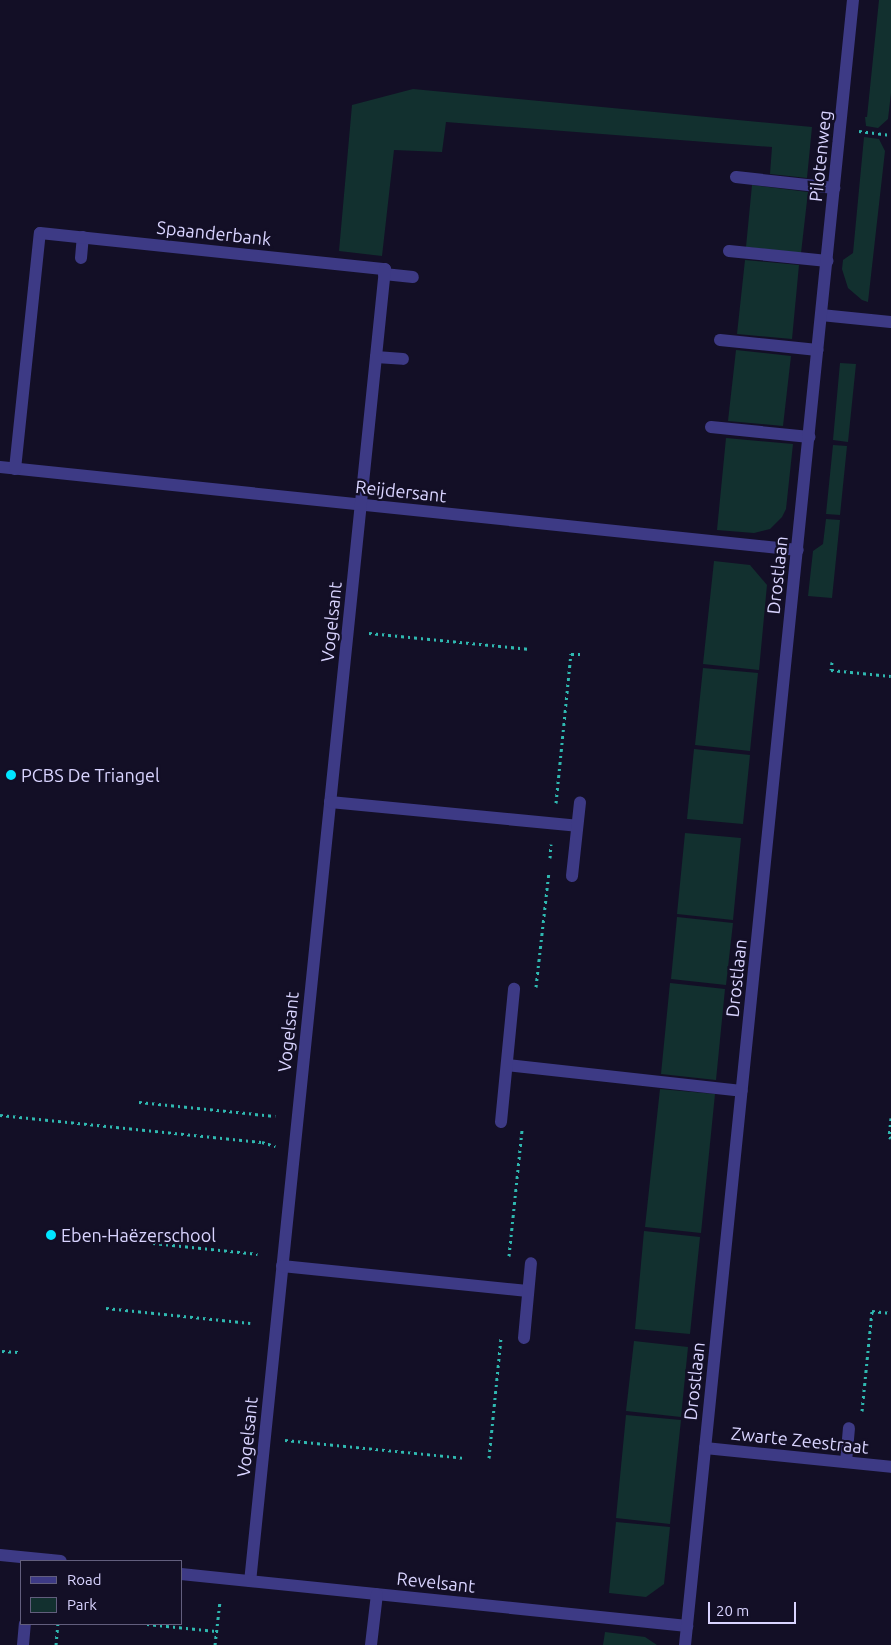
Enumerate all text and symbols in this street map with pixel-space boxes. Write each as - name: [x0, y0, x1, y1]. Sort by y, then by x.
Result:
- street label: Pilotenweg: [804, 109, 836, 203]
- street label: Spaanderbank: [156, 216, 272, 250]
- street label: Reijdersant: [354, 475, 448, 507]
- street label: Drostlaan: [762, 535, 792, 615]
- street label: Vogelsant: [316, 581, 346, 663]
- place label: PCBS De Triangel: [21, 764, 160, 786]
- marker: PCBS De Triangel: [5, 769, 17, 781]
- street label: Drostlaan: [721, 938, 751, 1018]
- street label: Vogelsant: [273, 991, 303, 1073]
- place label: Eben-Haëzerschool: [61, 1224, 216, 1246]
- marker: Eben-Haëzerschool: [45, 1229, 57, 1241]
- street label: Drostlaan: [679, 1341, 709, 1421]
- street label: Vogelsant: [232, 1396, 262, 1478]
- street label: Zwarte Zeestraat: [730, 1422, 870, 1458]
- legend: [20, 1560, 182, 1625]
- street label: Revelsant: [396, 1567, 476, 1597]
- text: Road: [67, 1571, 102, 1588]
- scale bar: [711, 1592, 798, 1624]
- text: Park: [67, 1596, 97, 1613]
- text: 20 m: [716, 1602, 749, 1619]

